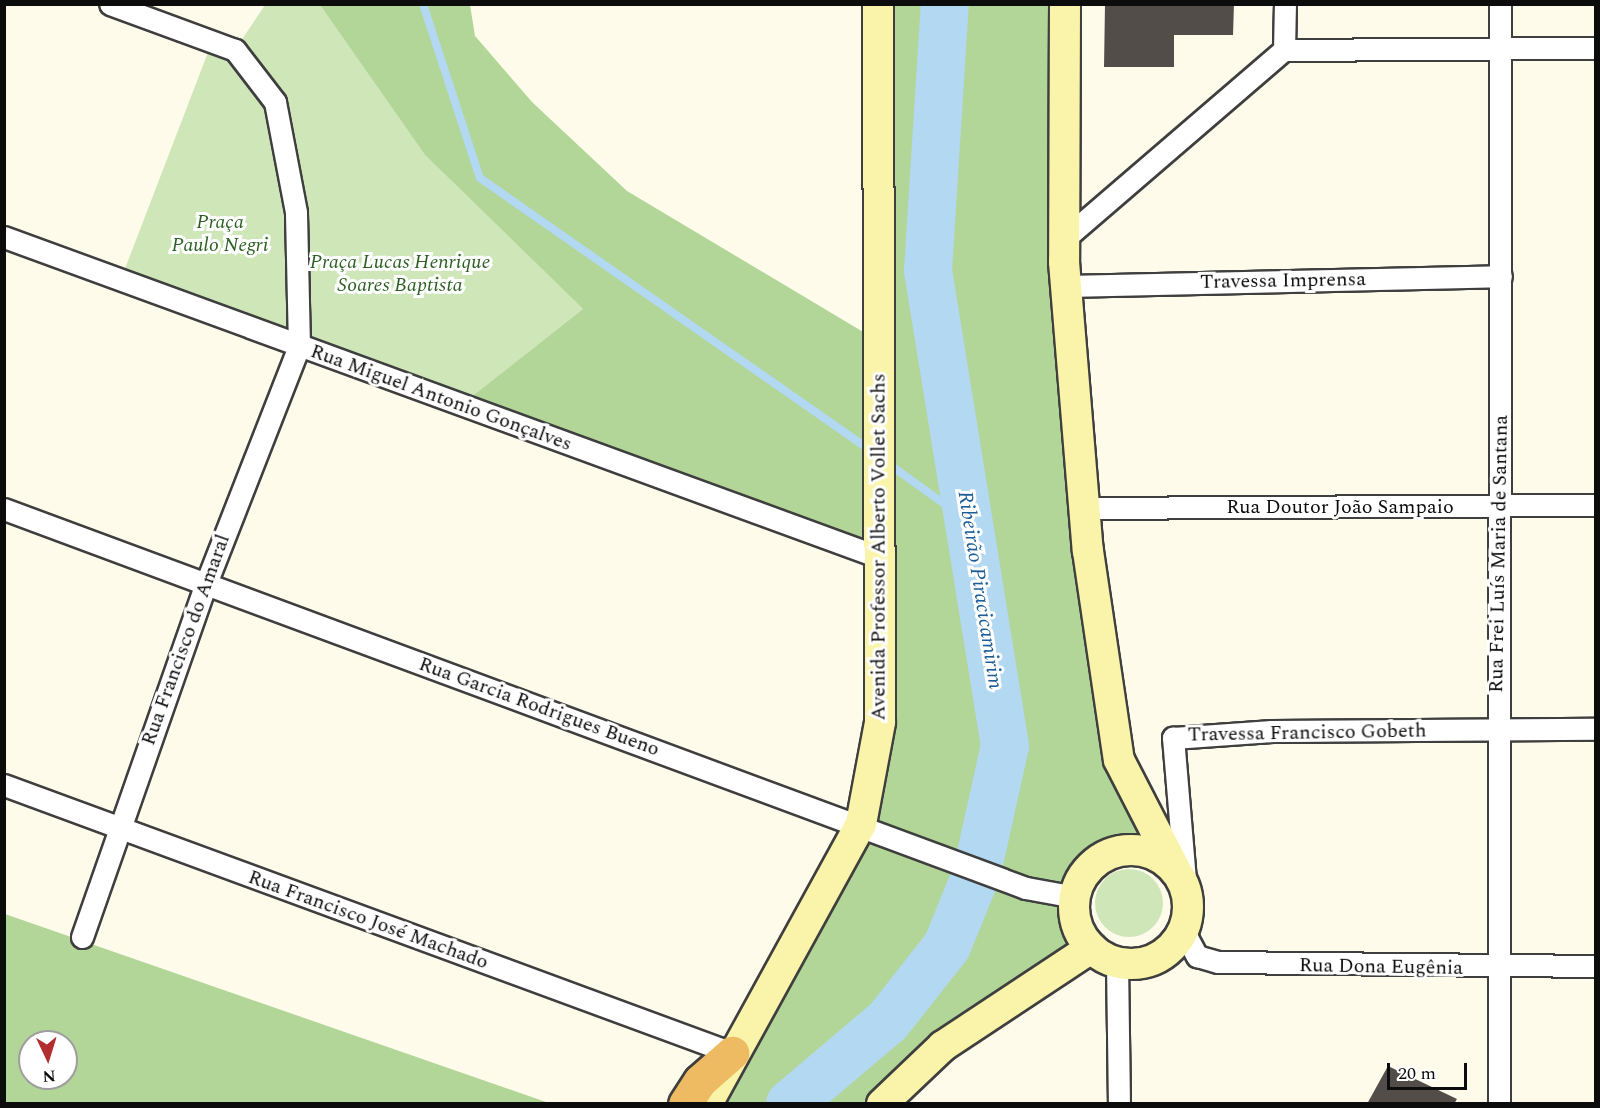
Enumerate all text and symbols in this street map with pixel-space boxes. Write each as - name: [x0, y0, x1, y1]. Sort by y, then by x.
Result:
- park label: Praça Paulo Negri: [172, 210, 268, 257]
- park label: Praça Lucas Henrique Soares Baptista: [310, 251, 490, 298]
- street label: Travessa Imprensa: [1200, 268, 1366, 294]
- street label: Rua Miguel Antonio Gonçalves: [307, 339, 575, 457]
- street label: Avenida Professor Alberto Vollet Sachs: [867, 373, 891, 721]
- street label: Rua Frei Luís Maria de Santana: [1485, 415, 1513, 693]
- water label: Ribeirão Piracicamirim: [952, 489, 1008, 691]
- street label: Rua Doutor João Sampaio: [1226, 495, 1454, 519]
- street label: Rua Francisco do Amaral: [137, 531, 235, 749]
- street label: Rua Garcia Rodrigues Bueno: [415, 652, 663, 762]
- street label: Travessa Francisco Gobeth: [1187, 719, 1427, 747]
- street label: Rua Francisco José Machado: [245, 865, 491, 975]
- street label: Rua Dona Eugênia: [1299, 954, 1463, 980]
- north arrow: [18, 1030, 78, 1090]
- scale bar: [1390, 1051, 1470, 1089]
- text: 20 m: [1398, 1060, 1436, 1087]
- text: N: [42, 1064, 56, 1088]

